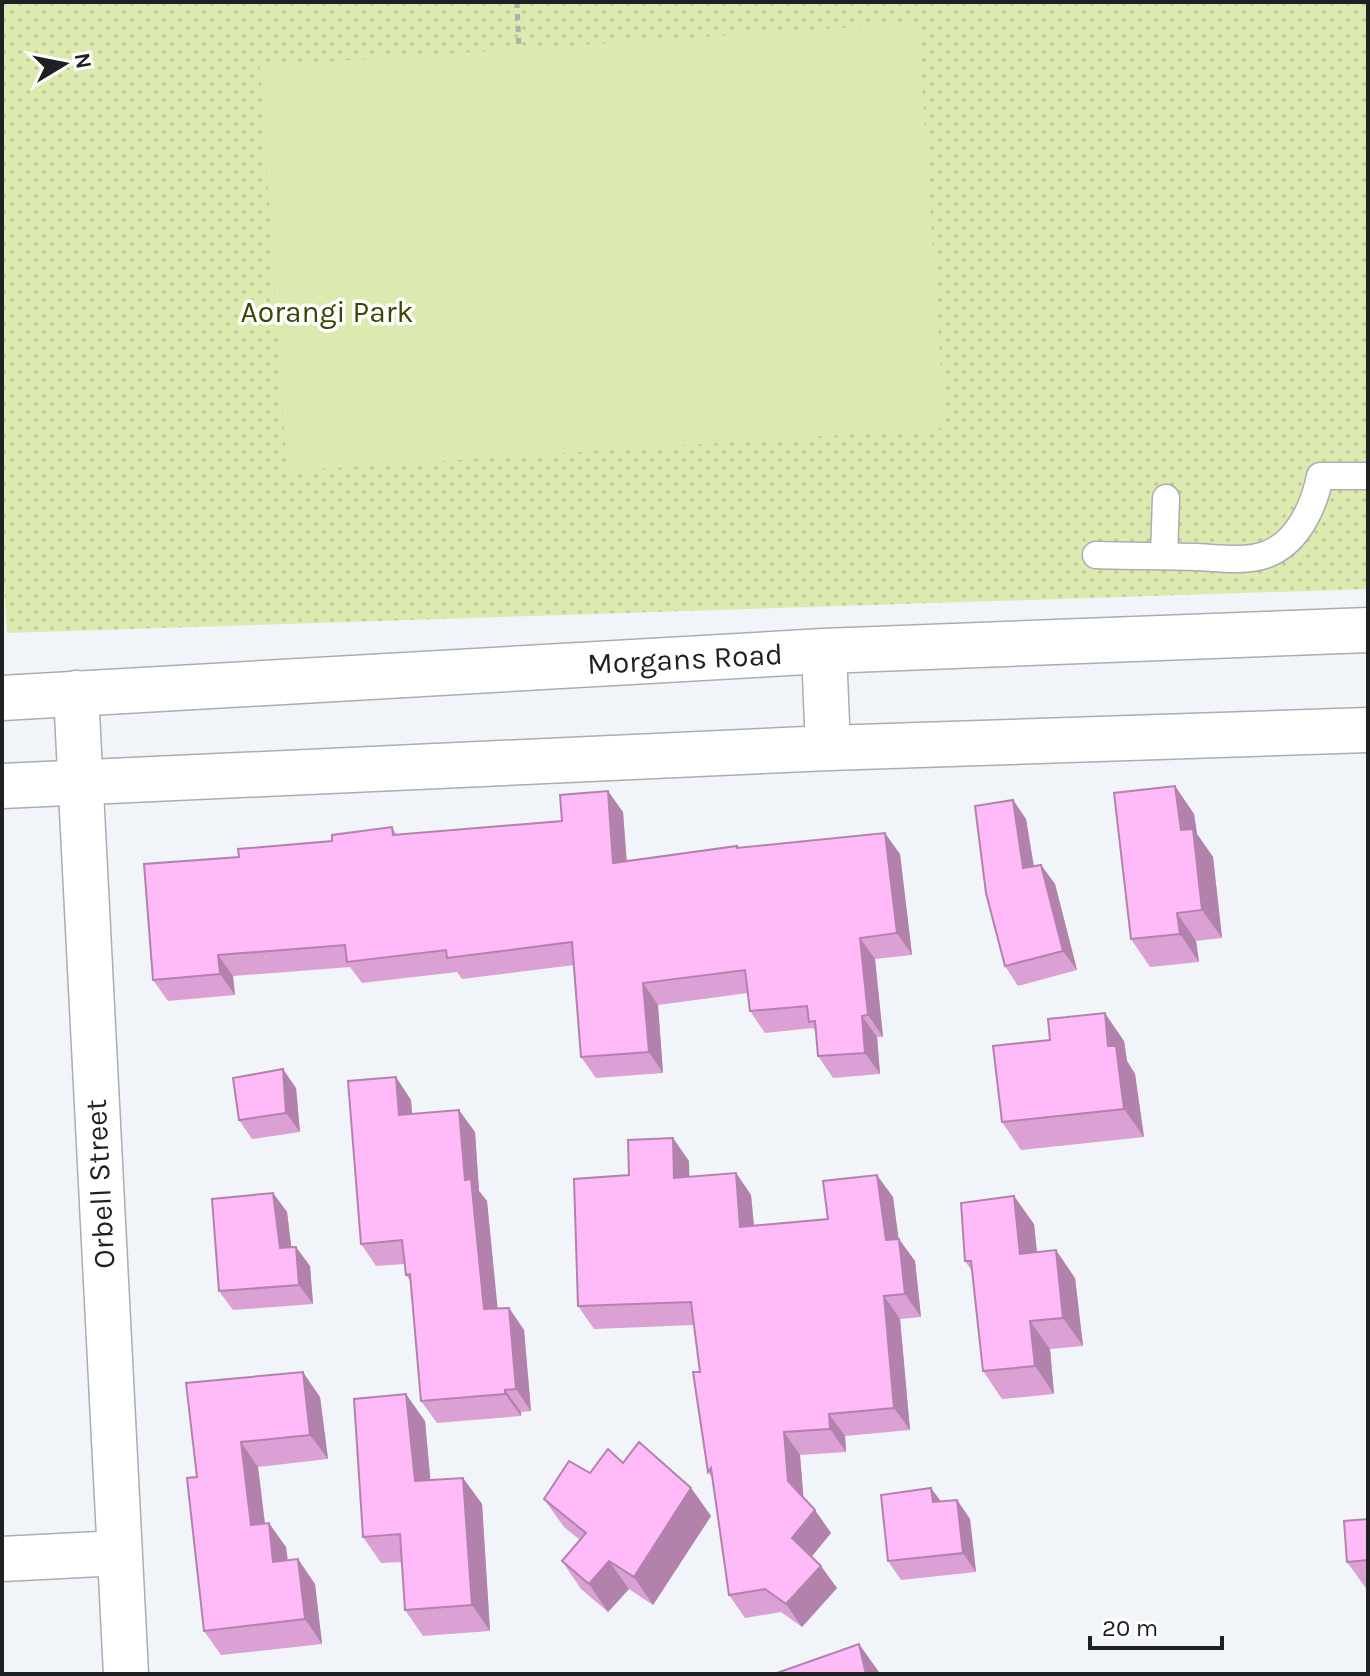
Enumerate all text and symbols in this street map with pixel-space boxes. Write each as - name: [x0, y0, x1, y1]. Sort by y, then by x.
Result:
- north arrow: [24, 24, 104, 104]
- text: N: [69, 51, 97, 71]
- park label: Aorangi Park: [241, 294, 413, 330]
- street label: Morgans Road: [586, 636, 784, 682]
- street label: Orbell Street: [78, 1098, 122, 1270]
- scale bar: [1090, 1600, 1222, 1650]
- text: 20 m: [1102, 1614, 1158, 1642]

